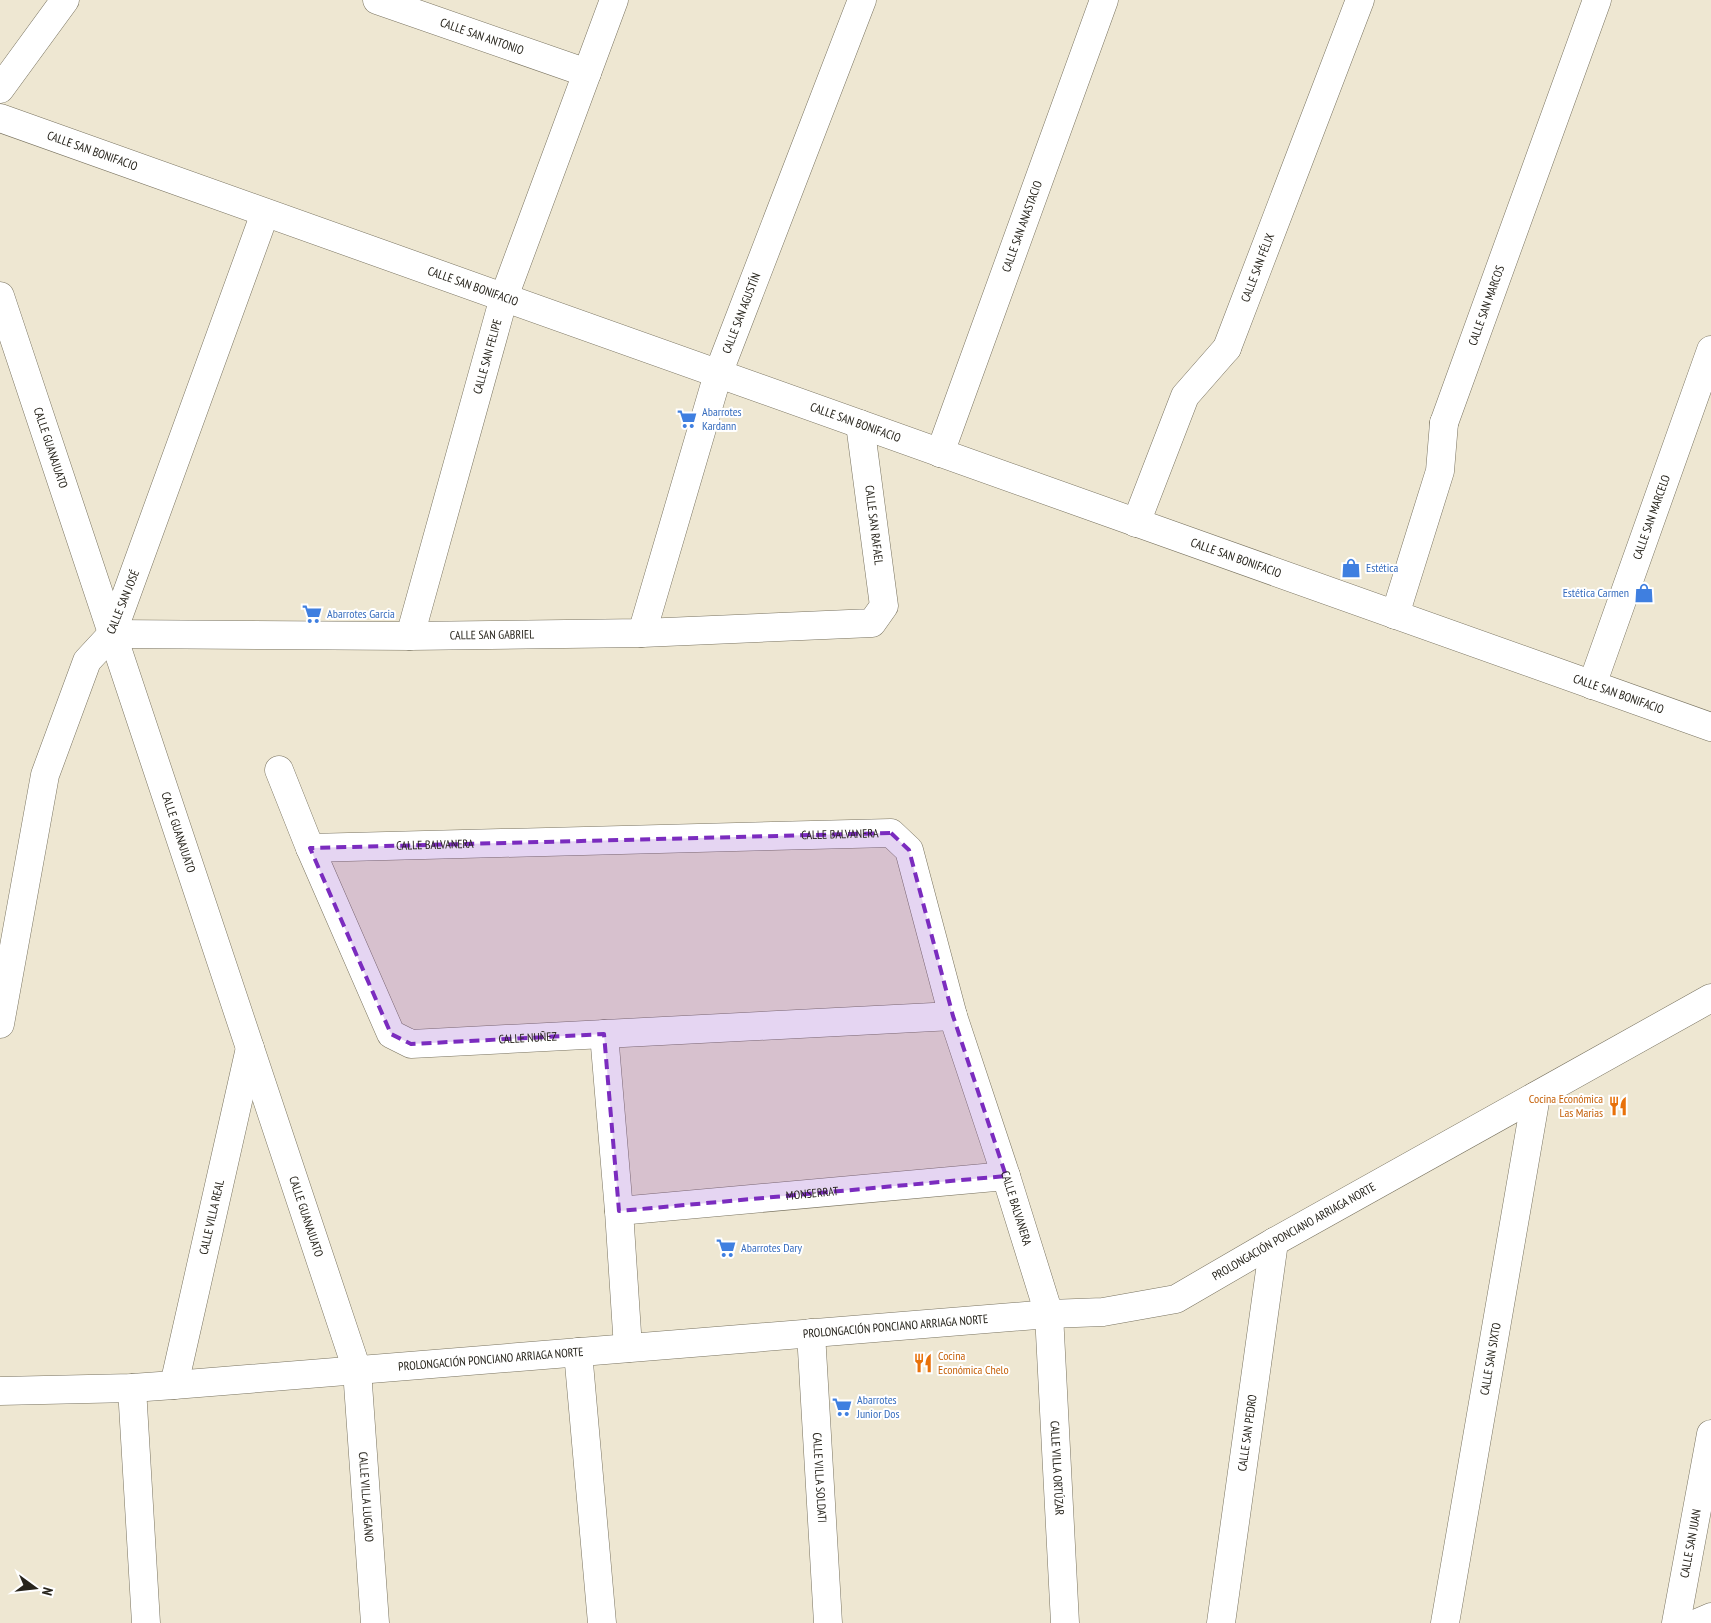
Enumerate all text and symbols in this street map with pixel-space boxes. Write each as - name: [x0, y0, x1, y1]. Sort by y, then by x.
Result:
- street label: CALLE SAN ANTONIO: [438, 15, 526, 58]
- street label: CALLE SAN BONIFACIO: [45, 127, 140, 174]
- street label: CALLE SAN ANASTACIO: [998, 178, 1045, 274]
- street label: CALLE SAN FÉLIX: [1237, 231, 1277, 304]
- street label: CALLE SAN BONIFACIO: [426, 263, 521, 309]
- street label: CALLE SAN MARCOS: [1465, 263, 1507, 347]
- street label: CALLE SAN AGUSTÍN: [719, 271, 763, 356]
- street label: CALLE SAN FELIPE: [470, 317, 505, 395]
- street label: CALLE SAN BONIFACIO: [808, 399, 903, 445]
- place label: Abarrotes Kardann: [702, 404, 742, 433]
- street label: CALLE GUANAJUATO: [31, 405, 71, 490]
- supermarket icon: Abarrotes Kardann: [676, 408, 698, 430]
- street label: CALLE SAN MARCELO: [1629, 472, 1673, 561]
- street label: CALLE SAN RAFAEL: [862, 484, 887, 566]
- street label: CALLE SAN BONIFACIO: [1189, 534, 1284, 581]
- shop icon: Estética: [1340, 557, 1362, 579]
- place label: Estética: [1366, 560, 1399, 575]
- street label: CALLE SAN JOSÉ: [103, 567, 142, 636]
- shop icon: Estética Carmen: [1633, 582, 1655, 604]
- place label: Estética Carmen: [1563, 585, 1629, 600]
- supermarket icon: Abarrotes Garcia: [301, 603, 323, 625]
- place label: Abarrotes Garcia: [327, 606, 395, 621]
- street label: CALLE SAN GABRIEL: [450, 626, 534, 642]
- street label: CALLE SAN BONIFACIO: [1571, 671, 1666, 717]
- street label: CALLE GUANAJUATO: [158, 790, 199, 875]
- street label: CALLE BALVANERA: [801, 825, 879, 842]
- street label: CALLE BALVANERA: [396, 836, 474, 853]
- street label: CALLE NUÑEZ: [498, 1028, 557, 1046]
- place label: Cocina Económica Las Marias: [1529, 1091, 1603, 1120]
- restaurant icon: Cocina Económica Las Marias: [1607, 1095, 1629, 1117]
- street label: CALLE BALVANERA: [998, 1169, 1035, 1248]
- street label: CALLE GUANAJUATO: [286, 1174, 327, 1259]
- street label: CALLE VILLA REAL: [196, 1178, 227, 1256]
- street label: PROLONGACIÓN PONCIANO ARRIAGA NORTE: [1209, 1179, 1378, 1283]
- street label: MONSERRAT: [785, 1183, 840, 1203]
- supermarket icon: Abarrotes Dary: [715, 1237, 737, 1259]
- place label: Abarrotes Dary: [741, 1240, 803, 1255]
- street label: PROLONGACIÓN PONCIANO ARRIAGA NORTE: [802, 1311, 989, 1341]
- street label: CALLE SAN SIXTO: [1476, 1321, 1504, 1396]
- street label: PROLONGACIÓN PONCIANO ARRIAGA NORTE: [398, 1344, 584, 1374]
- place label: Cocina Económica Chelo: [938, 1348, 1009, 1377]
- restaurant icon: Cocina Económica Chelo: [912, 1352, 934, 1374]
- place label: Abarrotes Junior Dos: [856, 1392, 900, 1421]
- street label: CALLE SAN PEDRO: [1234, 1393, 1260, 1472]
- supermarket icon: Abarrotes Junior Dos: [831, 1396, 853, 1418]
- street label: CALLE VILLA ORTÚZAR: [1048, 1420, 1067, 1516]
- street label: CALLE VILLA SOLDATI: [810, 1432, 830, 1523]
- street label: CALLE VILLA LUGANO: [356, 1451, 377, 1543]
- street label: CALLE SAN JUAN: [1677, 1508, 1704, 1579]
- north arrow: [10, 1563, 60, 1613]
- text: N: [38, 1585, 57, 1597]

